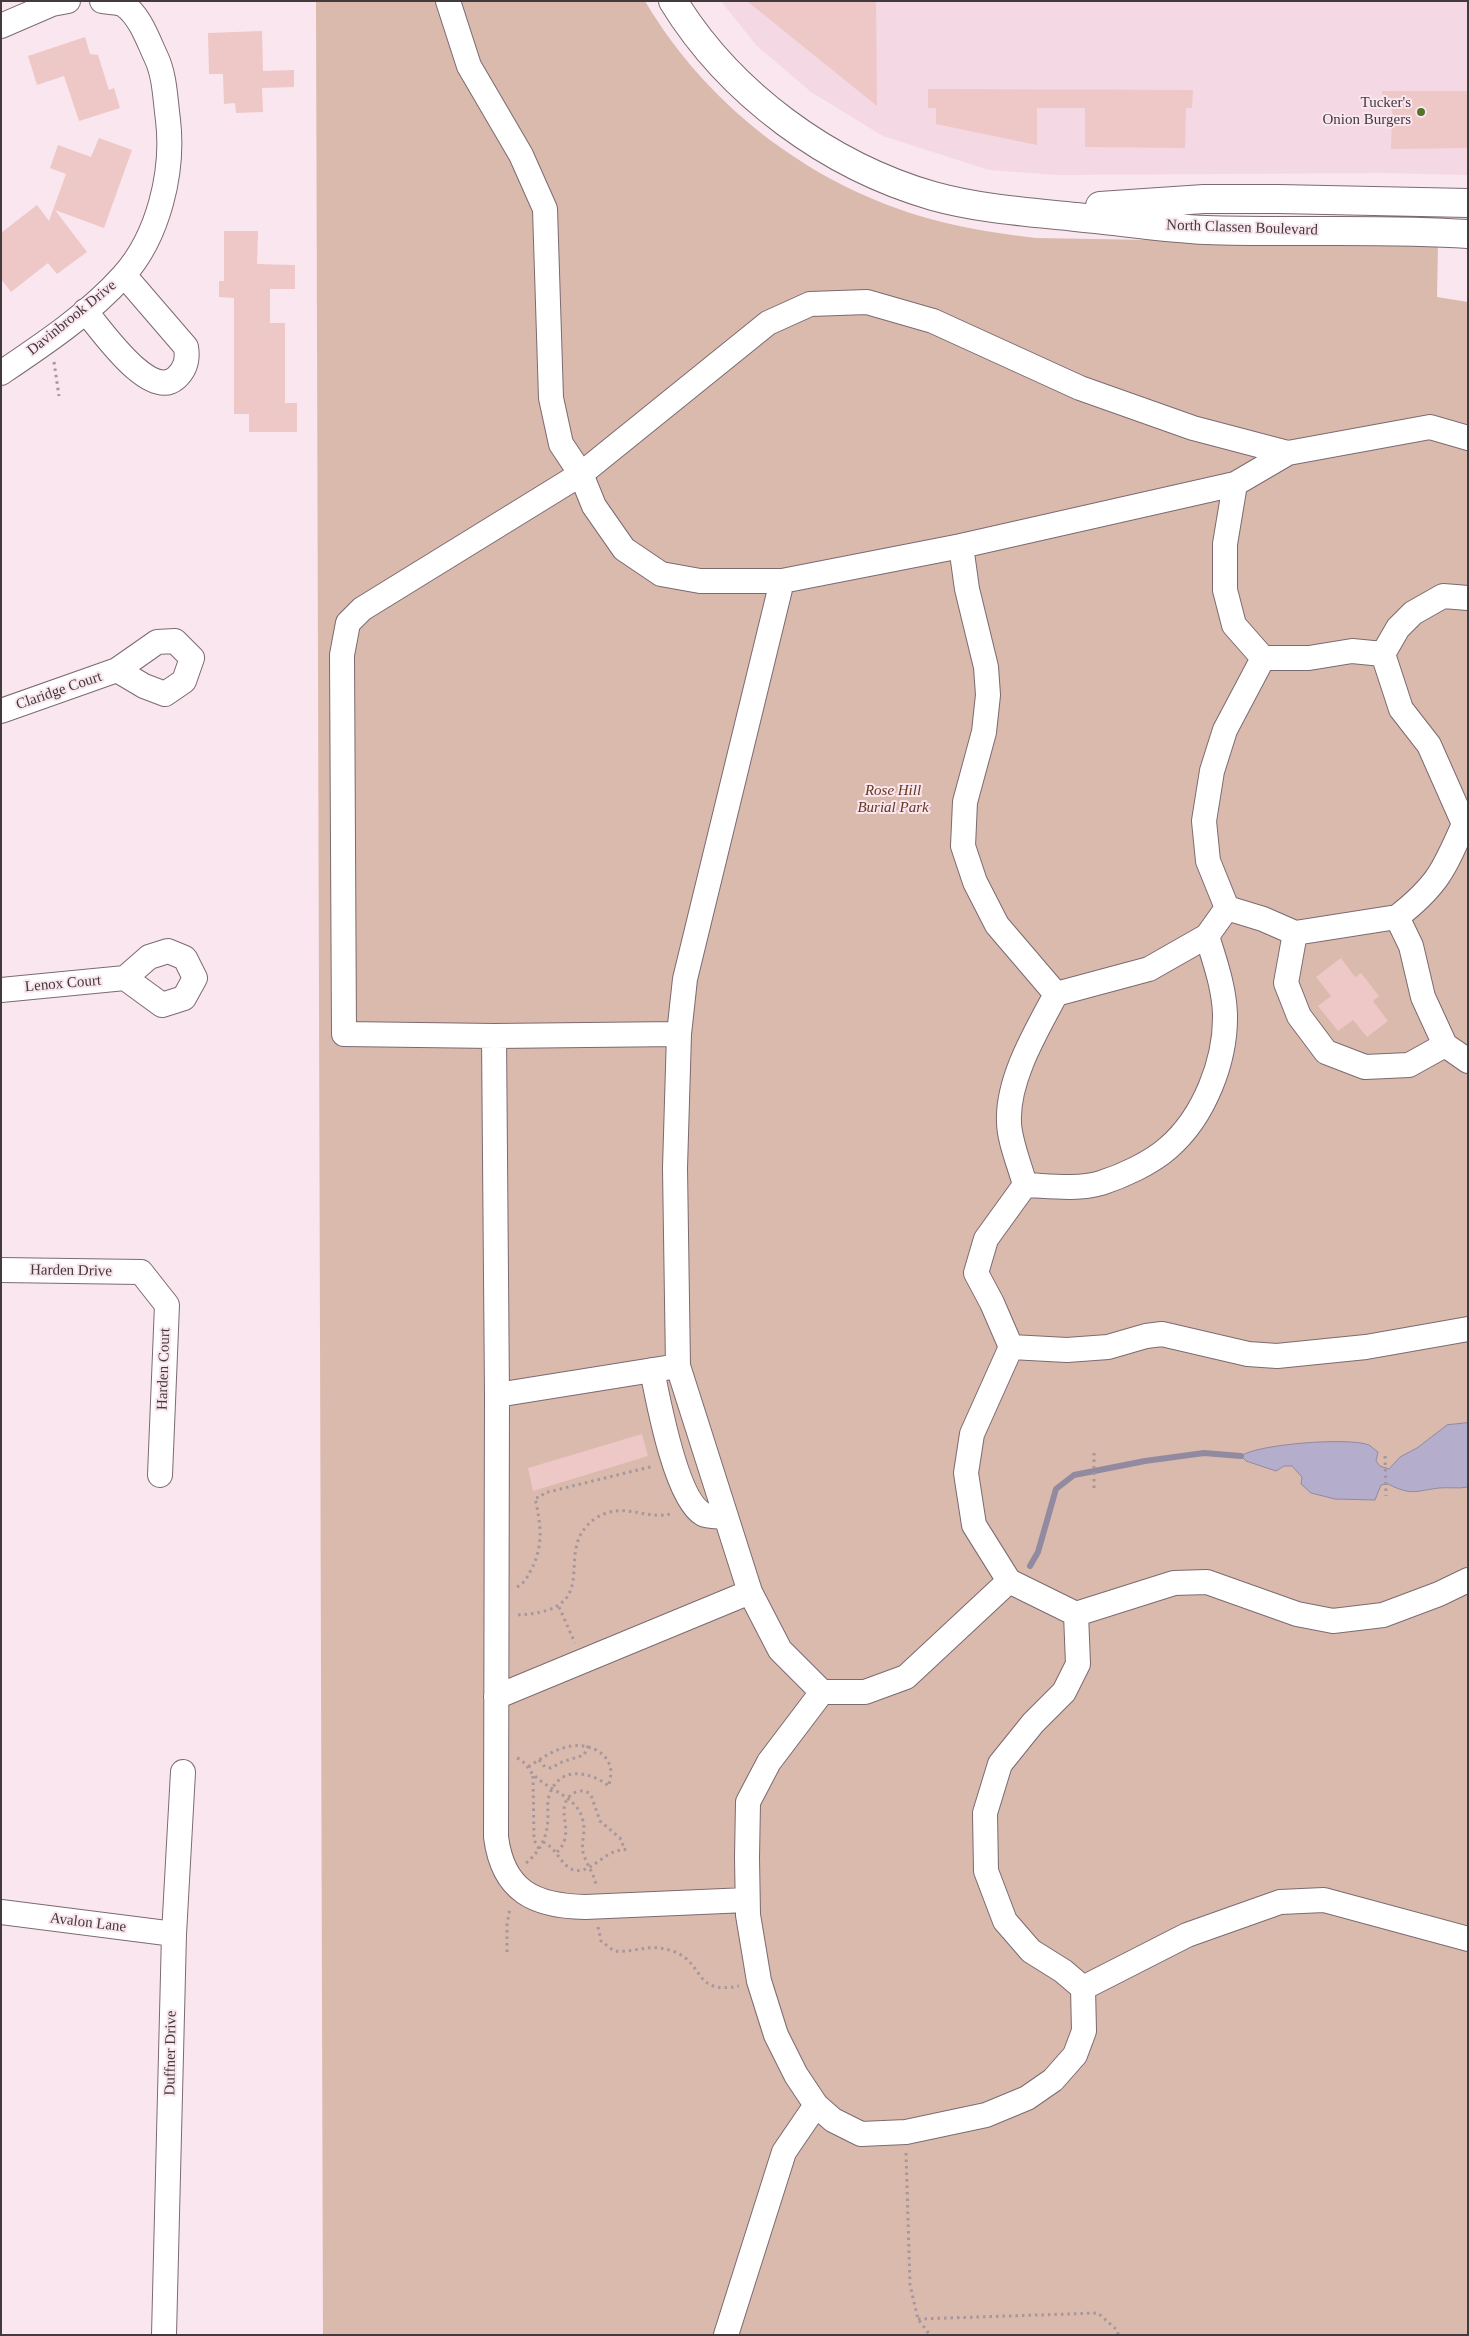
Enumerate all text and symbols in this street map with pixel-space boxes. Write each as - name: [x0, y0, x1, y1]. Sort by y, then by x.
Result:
- place label: Tucker's Onion Burgers: [1323, 94, 1411, 129]
- marker: Tucker's Onion Burgers: [1415, 106, 1427, 118]
- street label: North Classen Boulevard: [1166, 216, 1318, 240]
- street label: Davinbrook Drive: [24, 277, 120, 359]
- street label: Claridge Court: [14, 668, 104, 714]
- park label: Rose Hill Burial Park: [857, 782, 929, 817]
- street label: Lenox Court: [24, 972, 102, 996]
- street label: Harden Drive: [30, 1261, 112, 1281]
- street label: Harden Court: [154, 1328, 174, 1410]
- street label: Avalon Lane: [49, 1909, 127, 1937]
- street label: Duffner Drive: [161, 2010, 181, 2096]

